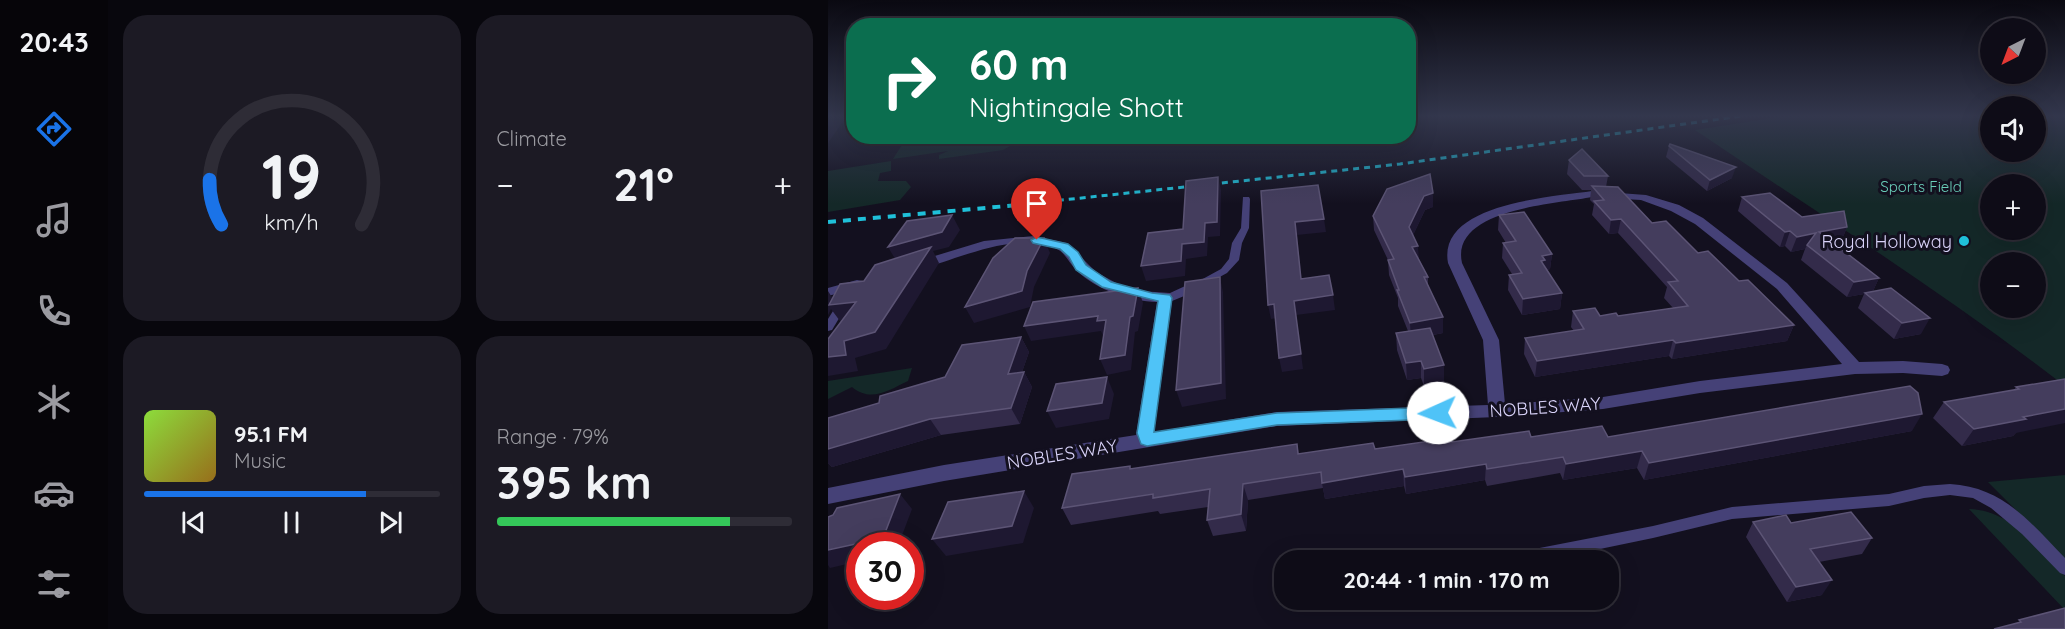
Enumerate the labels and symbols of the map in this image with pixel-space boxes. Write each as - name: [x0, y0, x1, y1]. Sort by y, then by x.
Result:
- north arrow: [1980, 18, 2046, 84]
- park label: Sports Field: [1880, 177, 1962, 196]
- pin: [1011, 178, 1062, 240]
- place label: Royal Holloway: [1821, 230, 1952, 253]
- marker: Royal Holloway: [1957, 234, 1971, 248]
- position arrow: [1406, 381, 1470, 445]
- street label: NOBLES WAY: [1489, 392, 1601, 422]
- street label: NOBLES WAY: [1005, 434, 1119, 474]
- speed limit sign: 30: [846, 532, 924, 610]

